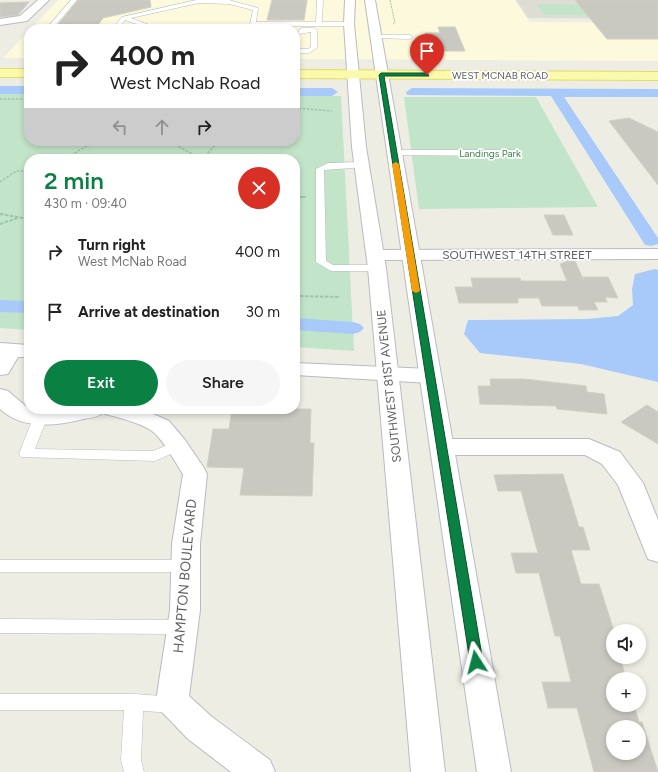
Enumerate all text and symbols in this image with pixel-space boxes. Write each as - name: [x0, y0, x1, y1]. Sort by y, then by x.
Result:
- pin: [410, 34, 444, 75]
- text: 400 m: [110, 38, 195, 72]
- icon: right: [44, 40, 96, 92]
- icon: arrive: [416, 40, 438, 62]
- street label: WEST MCNAB ROAD: [452, 69, 548, 82]
- text: West McNab Road: [110, 72, 261, 94]
- icon: left: [109, 116, 131, 138]
- icon: ahead: [151, 116, 173, 138]
- icon: right: [193, 116, 215, 138]
- park label: Landings Park: [459, 147, 521, 160]
- text: 2 min: [44, 166, 104, 195]
- button: close: [238, 167, 280, 209]
- text: 430 m · 09:40: [44, 196, 127, 211]
- text: Turn right: [78, 236, 146, 254]
- icon: right: [44, 241, 66, 263]
- text: 400 m: [235, 243, 280, 261]
- street label: SOUTHWEST 14TH STREET: [442, 248, 592, 262]
- text: West McNab Road: [78, 254, 187, 269]
- icon: arrive: [44, 301, 66, 323]
- text: Arrive at destination: [78, 303, 219, 321]
- text: 30 m: [246, 303, 280, 321]
- street label: SOUTHWEST 81ST AVENUE: [374, 309, 404, 463]
- button: Exit: [44, 360, 158, 406]
- button: Share: [166, 360, 280, 406]
- street label: HAMPTON BOULEVARD: [170, 498, 200, 654]
- map controls: [606, 624, 646, 760]
- button: sound: [606, 624, 646, 664]
- position arrow: [455, 641, 497, 683]
- button: +: [606, 672, 646, 712]
- button: −: [606, 720, 646, 760]

